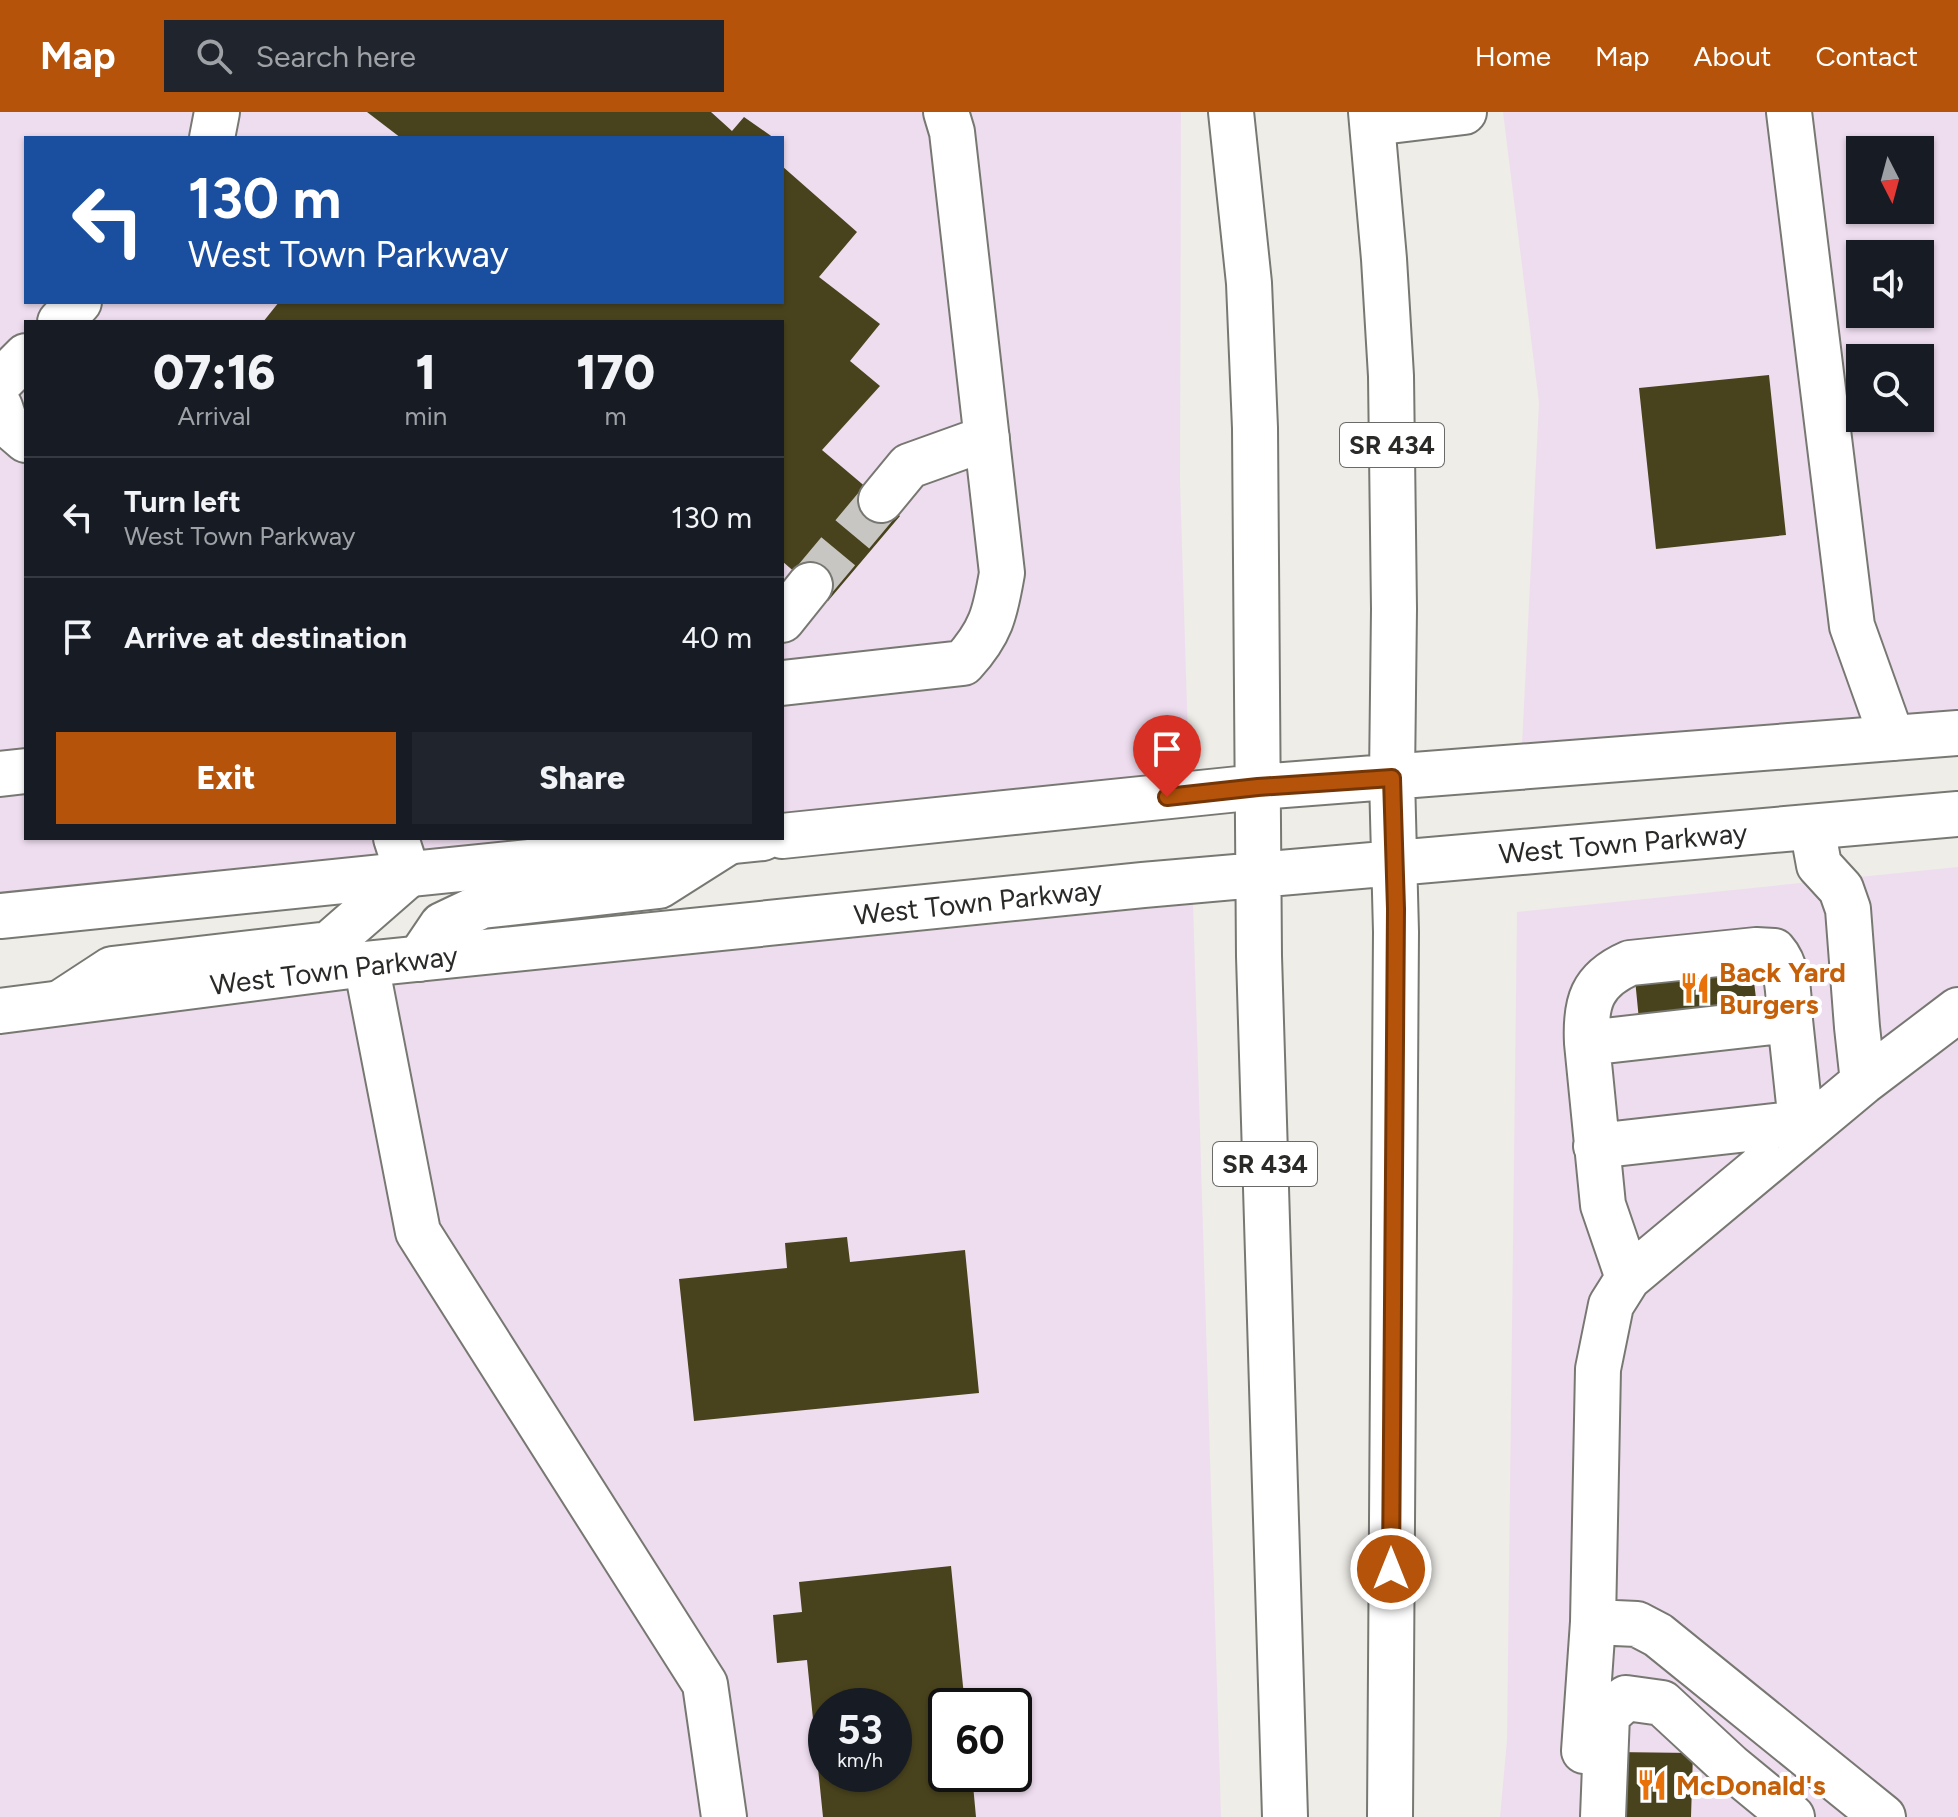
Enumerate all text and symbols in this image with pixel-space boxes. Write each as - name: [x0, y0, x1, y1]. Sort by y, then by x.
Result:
- search box: [164, 20, 724, 92]
- text: Map: [40, 33, 116, 79]
- icon: search: [192, 34, 236, 78]
- text: Search here: [256, 38, 416, 75]
- text: Home: [1475, 39, 1551, 73]
- text: Map: [1595, 39, 1650, 73]
- text: About: [1694, 39, 1771, 73]
- text: Contact: [1815, 39, 1918, 73]
- north arrow: [1846, 136, 1934, 224]
- map controls: [1846, 136, 1934, 432]
- text: 130 m: [188, 165, 341, 232]
- icon: left: [56, 168, 160, 272]
- text: West Town Parkway: [188, 233, 509, 276]
- button: sound: [1846, 240, 1934, 328]
- text: 07:16: [153, 343, 276, 401]
- text: 1: [416, 343, 436, 401]
- text: 170: [576, 343, 655, 401]
- button: search: [1846, 344, 1934, 432]
- text: Arrival: [178, 400, 251, 432]
- text: min: [405, 400, 447, 432]
- text: m: [605, 400, 627, 432]
- road number: SR 434: [1340, 423, 1444, 467]
- text: Turn left: [124, 483, 241, 520]
- icon: left: [56, 495, 100, 539]
- text: 130 m: [671, 499, 752, 536]
- text: West Town Parkway: [124, 520, 356, 552]
- icon: arrive: [56, 615, 100, 659]
- text: Arrive at destination: [124, 619, 407, 656]
- text: 40 m: [681, 619, 752, 656]
- pin: [1133, 715, 1201, 797]
- icon: arrive: [1145, 727, 1189, 771]
- button: Exit: [56, 732, 396, 824]
- button: Share: [412, 732, 752, 824]
- street label: West Town Parkway: [1497, 815, 1749, 871]
- street label: West Town Parkway: [852, 872, 1104, 932]
- street label: West Town Parkway: [208, 938, 460, 1002]
- place label: Back Yard Burgers: [1719, 955, 1846, 1021]
- restaurant icon: Back Yard Burgers: [1678, 971, 1712, 1005]
- road number: SR 434: [1213, 1142, 1317, 1186]
- position arrow: [1349, 1527, 1433, 1611]
- speed limit sign: 60: [928, 1688, 1032, 1792]
- text: 53: [837, 1706, 883, 1754]
- text: km/h: [837, 1748, 883, 1772]
- restaurant icon: McDonald's: [1635, 1768, 1669, 1802]
- place label: McDonald's: [1676, 1768, 1825, 1802]

